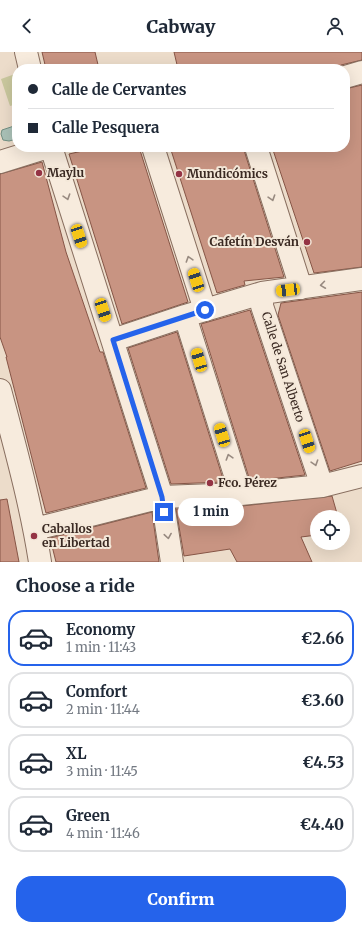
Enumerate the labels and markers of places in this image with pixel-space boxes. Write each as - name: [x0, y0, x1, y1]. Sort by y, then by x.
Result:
- place label: Maylu: [47, 165, 84, 180]
- place label: Mundicómics: [187, 166, 268, 181]
- marker: Maylu: [34, 168, 44, 178]
- marker: Mundicómics: [174, 169, 184, 179]
- place label: Cafetín Desván: [210, 234, 299, 249]
- marker: Cafetín Desván: [302, 237, 312, 247]
- place label: Fco. Pérez: [218, 475, 277, 490]
- marker: Fco. Pérez: [205, 478, 215, 488]
- place label: Caballos en Libertad: [42, 521, 110, 550]
- marker: Caballos en Libertad: [29, 531, 39, 541]

